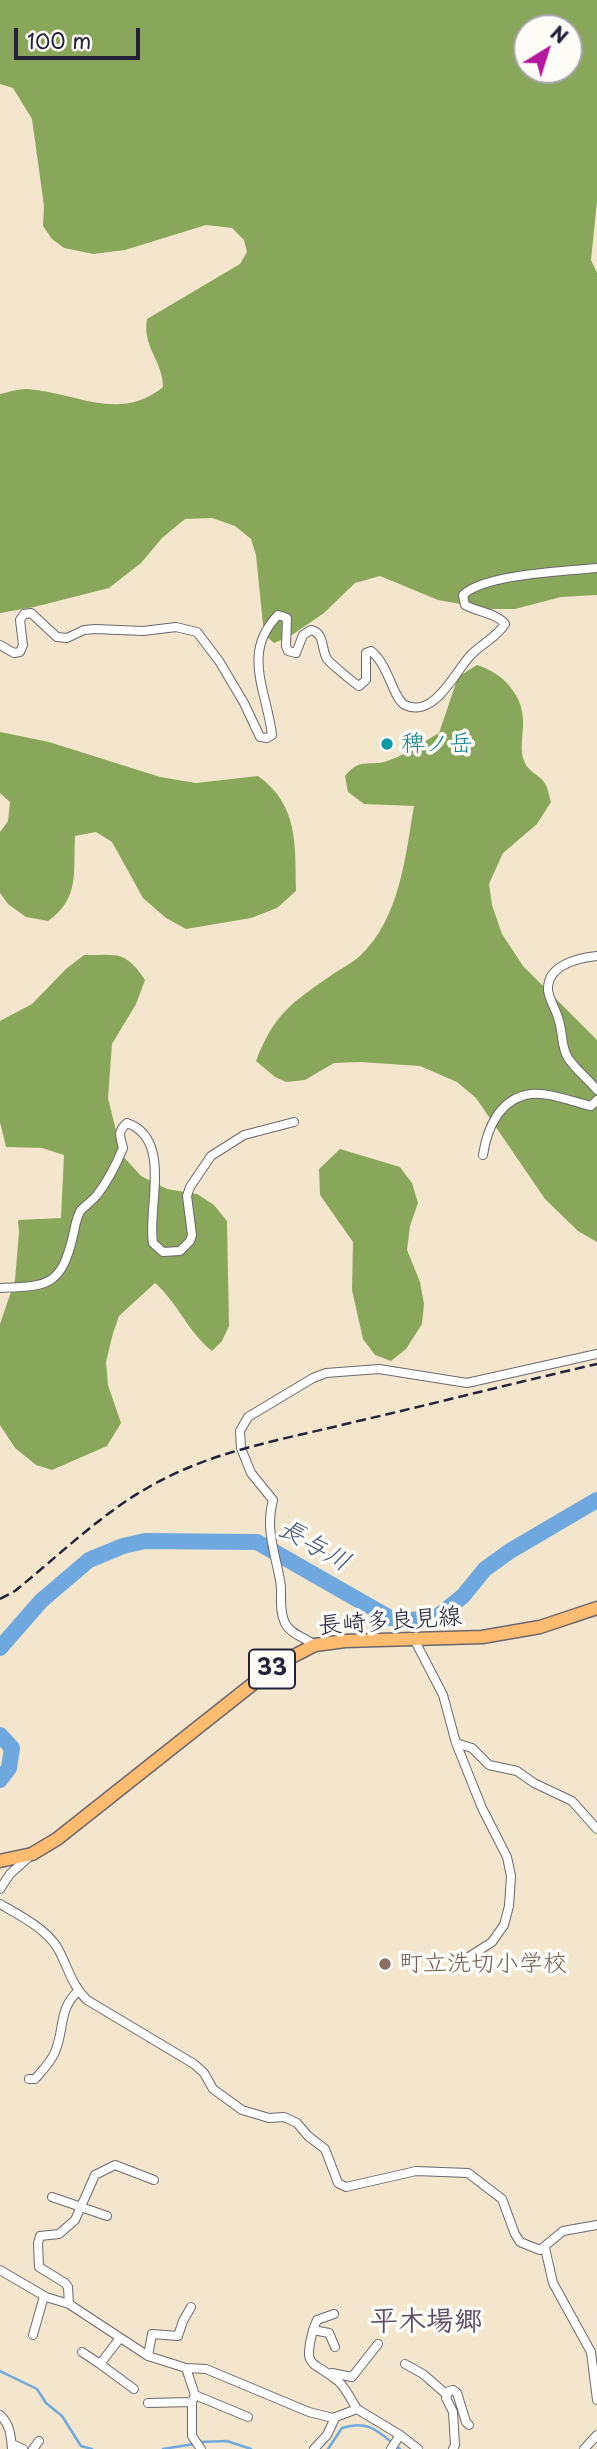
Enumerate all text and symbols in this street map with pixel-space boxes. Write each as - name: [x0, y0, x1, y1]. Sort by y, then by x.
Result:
- scale bar: [18, 14, 144, 58]
- north arrow: [513, 14, 583, 84]
- text: N: [545, 18, 574, 50]
- text: 100 m: [27, 24, 91, 56]
- place label: 稗ノ岳: [401, 730, 473, 758]
- marker: 稗ノ岳: [379, 736, 395, 752]
- water label: 長与川: [272, 1513, 356, 1579]
- street label: 長崎多良見線: [317, 1603, 463, 1641]
- road number: 33: [249, 1650, 295, 1688]
- place label: 町立洗切小学校: [399, 1950, 567, 1978]
- marker: 町立洗切小学校: [377, 1956, 393, 1972]
- district label: 平木場郷: [370, 2305, 482, 2339]

